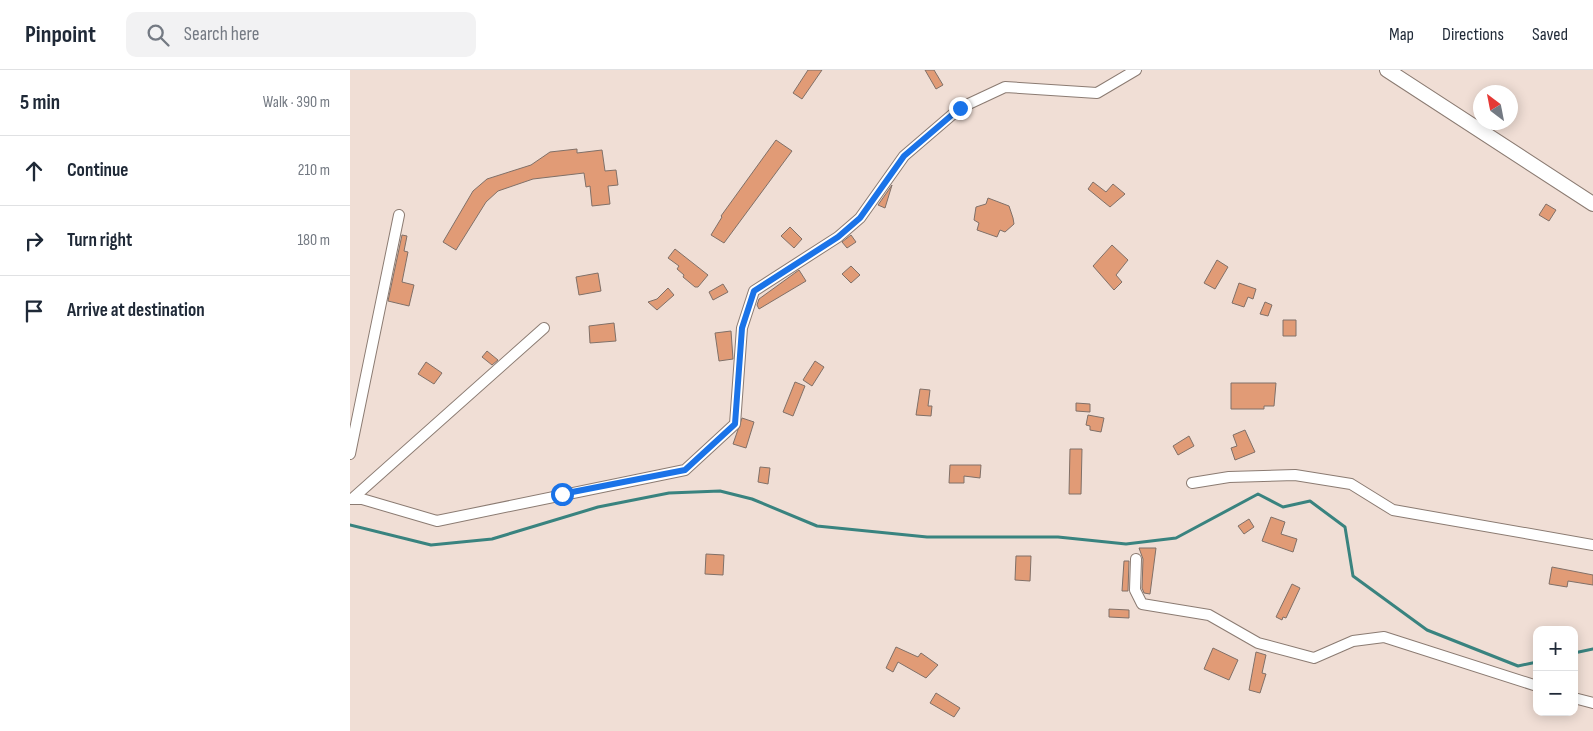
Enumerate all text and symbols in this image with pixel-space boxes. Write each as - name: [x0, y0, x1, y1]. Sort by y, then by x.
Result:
- search box: [126, 12, 476, 57]
- text: Pinpoint: [25, 20, 96, 49]
- icon: search: [144, 21, 172, 49]
- text: Search here: [184, 23, 259, 46]
- text: Map: [1389, 24, 1414, 45]
- text: Directions: [1442, 24, 1504, 45]
- text: Saved: [1532, 24, 1568, 45]
- north arrow: [1473, 85, 1518, 130]
- text: 5 min: [20, 90, 60, 115]
- text: Walk · 390 m: [263, 93, 330, 112]
- route end: [949, 97, 972, 120]
- icon: ahead: [20, 157, 48, 185]
- text: Continue: [67, 159, 128, 182]
- text: 210 m: [298, 161, 330, 180]
- icon: right: [20, 227, 48, 255]
- text: Turn right: [67, 229, 132, 252]
- text: 180 m: [297, 231, 330, 250]
- icon: arrive: [20, 297, 48, 325]
- text: Arrive at destination: [67, 299, 205, 322]
- route start: [551, 483, 574, 506]
- map controls: [1533, 626, 1578, 716]
- button: +: [1533, 626, 1578, 671]
- button: −: [1533, 671, 1578, 716]

